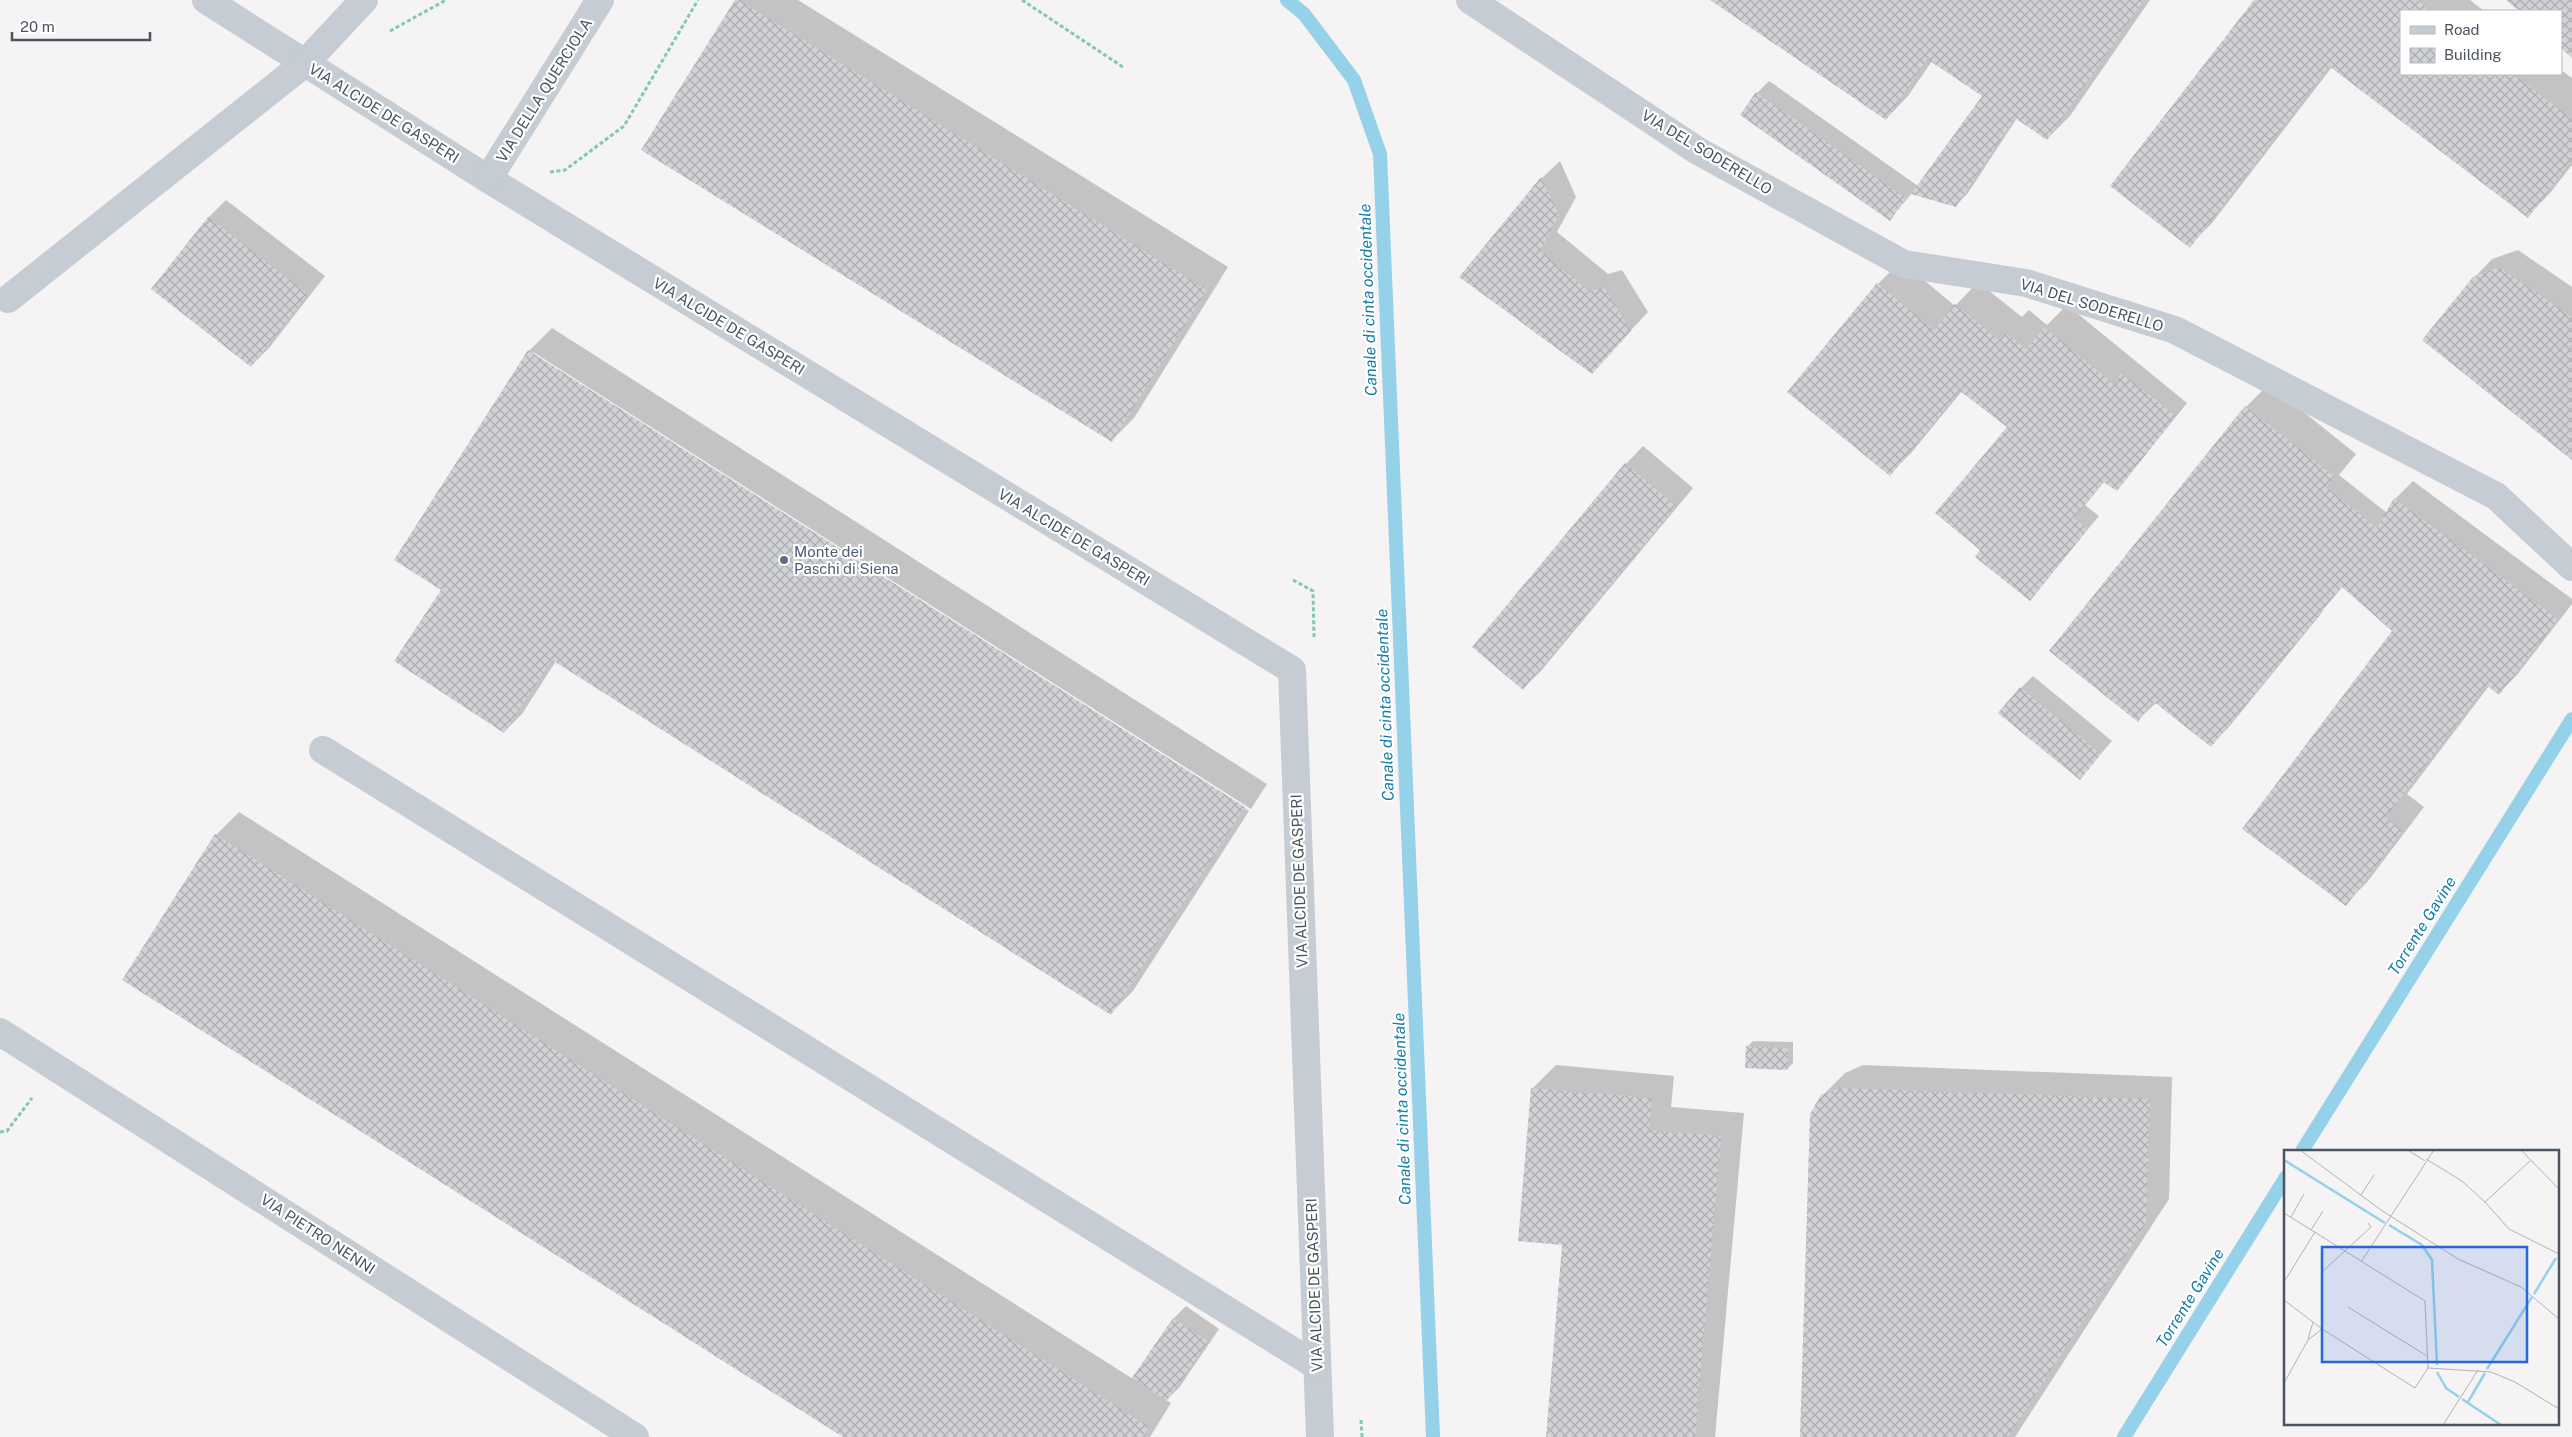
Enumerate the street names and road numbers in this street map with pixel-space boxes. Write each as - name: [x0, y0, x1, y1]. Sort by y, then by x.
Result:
- street label: VIA DELLA QUERCIOLA: [493, 15, 595, 165]
- street label: VIA ALCIDE DE GASPERI: [306, 60, 462, 166]
- street label: VIA DEL SODERELLO: [1639, 106, 1775, 198]
- street label: VIA ALCIDE DE GASPERI: [650, 274, 808, 378]
- street label: VIA DEL SODERELLO: [2018, 275, 2166, 335]
- street label: VIA ALCIDE DE GASPERI: [995, 485, 1153, 589]
- street label: VIA ALCIDE DE GASPERI: [1287, 794, 1311, 968]
- street label: VIA PIETRO NENNI: [258, 1191, 378, 1277]
- street label: VIA ALCIDE DE GASPERI: [1302, 1198, 1326, 1372]

